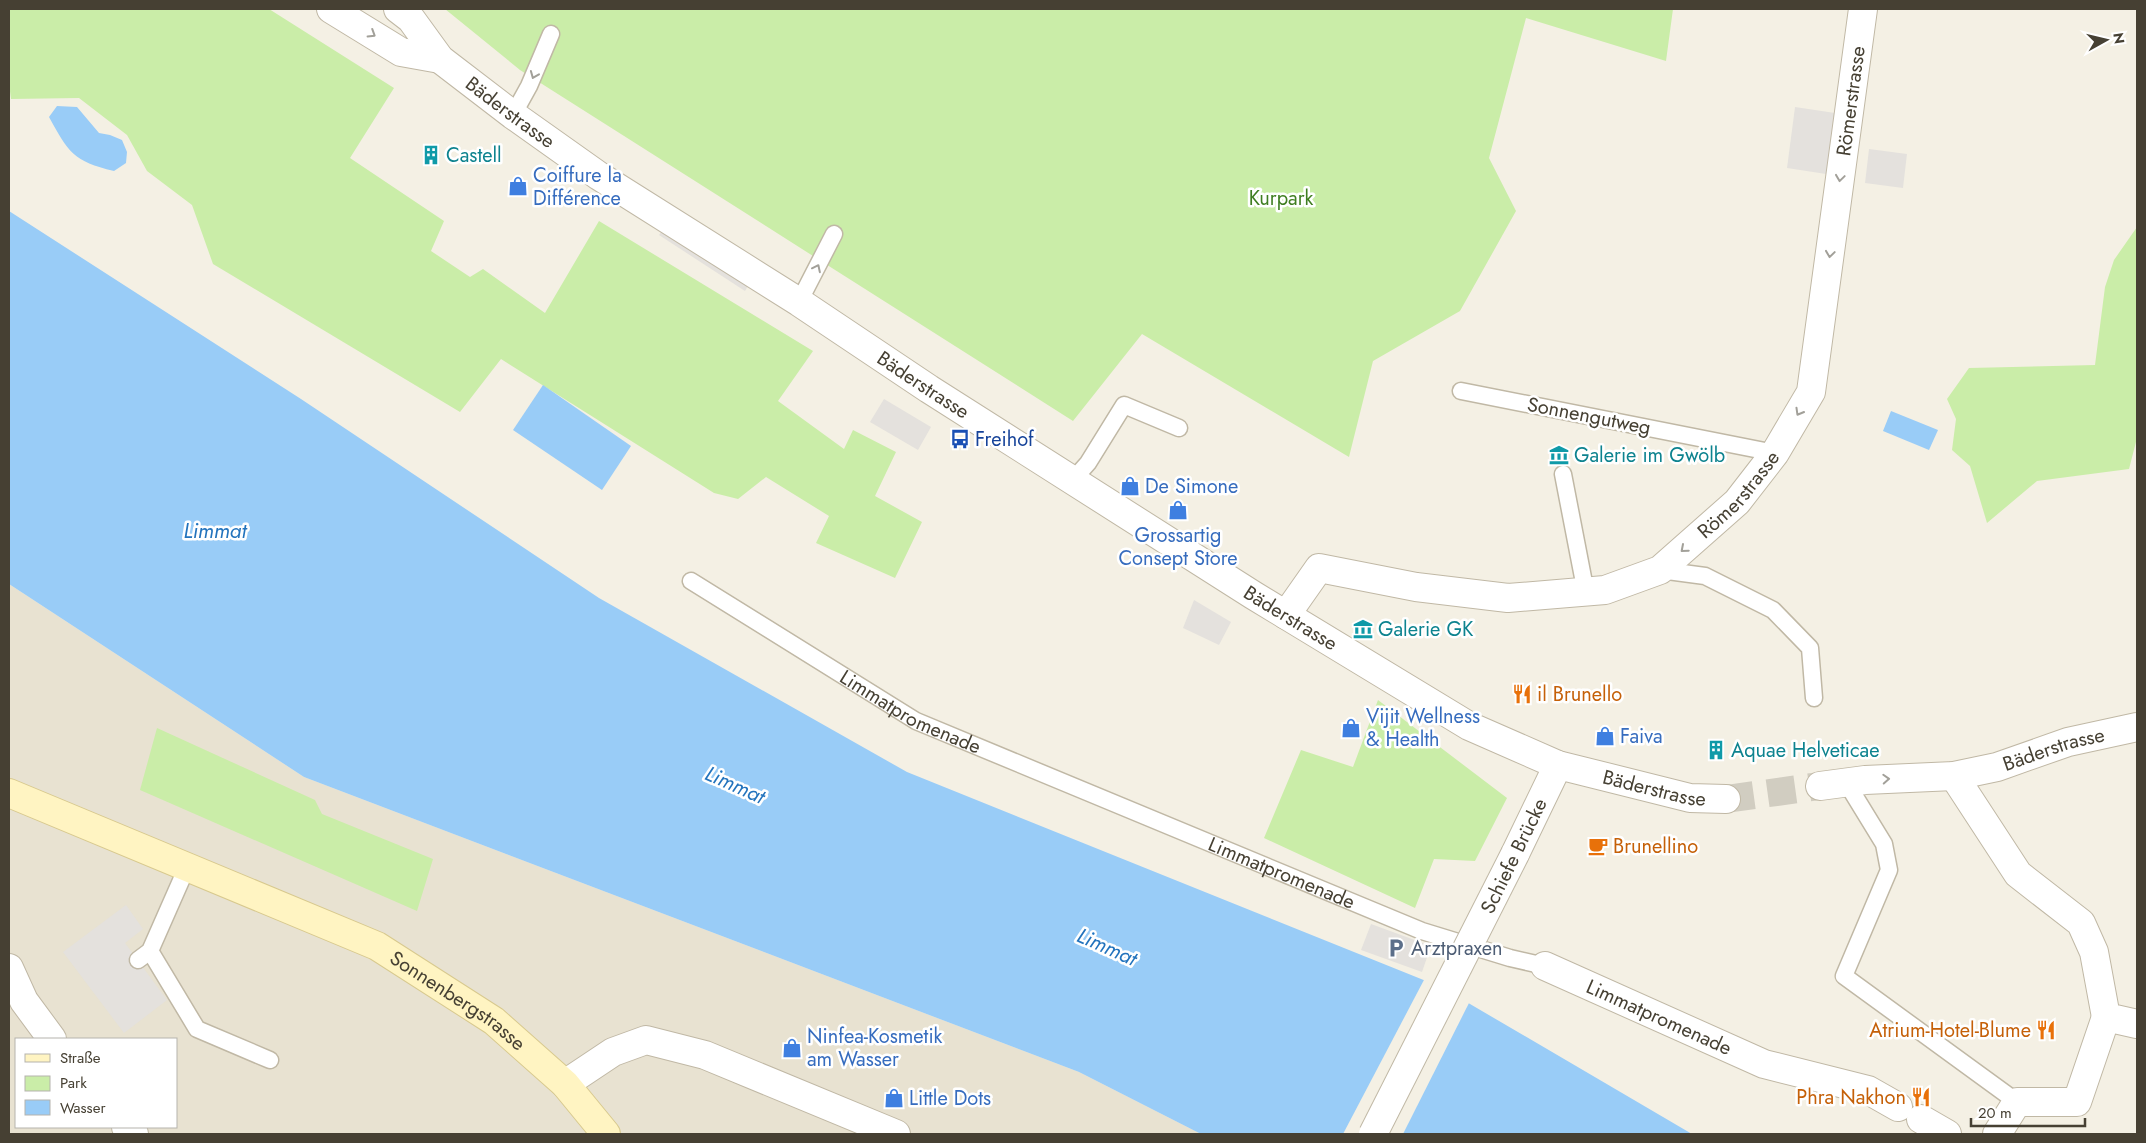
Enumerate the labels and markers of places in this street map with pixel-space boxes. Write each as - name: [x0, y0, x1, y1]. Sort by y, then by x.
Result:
- place label: Castell: [446, 141, 502, 170]
- building icon: Castell: [420, 144, 442, 166]
- place label: Coiffure la Différence: [533, 161, 622, 213]
- shop icon: Coiffure la Différence: [507, 175, 529, 197]
- place label: Freihof: [975, 425, 1035, 454]
- bus stop icon: Freihof: [949, 428, 971, 450]
- place label: Galerie im Gwölb: [1574, 441, 1725, 470]
- museum icon: Galerie im Gwölb: [1548, 444, 1570, 466]
- place label: De Simone: [1145, 472, 1238, 501]
- shop icon: De Simone: [1119, 475, 1141, 497]
- shop icon: Grossartig Consept Store: [1167, 499, 1189, 521]
- place label: Grossartig Consept Store: [1118, 521, 1238, 573]
- place label: Galerie GK: [1378, 615, 1474, 644]
- museum icon: Galerie GK: [1352, 618, 1374, 640]
- place label: il Brunello: [1537, 680, 1622, 709]
- restaurant icon: il Brunello: [1511, 683, 1533, 705]
- place label: Vijit Wellness & Health: [1366, 702, 1480, 754]
- shop icon: Vijit Wellness & Health: [1340, 717, 1362, 739]
- place label: Faiva: [1620, 722, 1663, 751]
- shop icon: Faiva: [1594, 725, 1616, 747]
- place label: Aquae Helveticae: [1731, 736, 1880, 765]
- building icon: Aquae Helveticae: [1705, 739, 1727, 761]
- place label: Brunellino: [1613, 832, 1698, 861]
- cafe icon: Brunellino: [1587, 835, 1609, 857]
- place label: Arztpraxen: [1411, 934, 1502, 963]
- parking icon: Arztpraxen: [1385, 937, 1407, 959]
- place label: Atrium-Hotel-Blume: [1869, 1016, 2031, 1045]
- restaurant icon: Atrium-Hotel-Blume: [2035, 1019, 2057, 1041]
- place label: Ninfea-Kosmetik am Wasser: [807, 1022, 943, 1074]
- shop icon: Ninfea-Kosmetik am Wasser: [781, 1037, 803, 1059]
- place label: Phra Nakhon: [1796, 1083, 1906, 1112]
- place label: Little Dots: [909, 1084, 991, 1113]
- restaurant icon: Phra Nakhon: [1910, 1086, 1932, 1108]
- shop icon: Little Dots: [883, 1087, 905, 1109]

